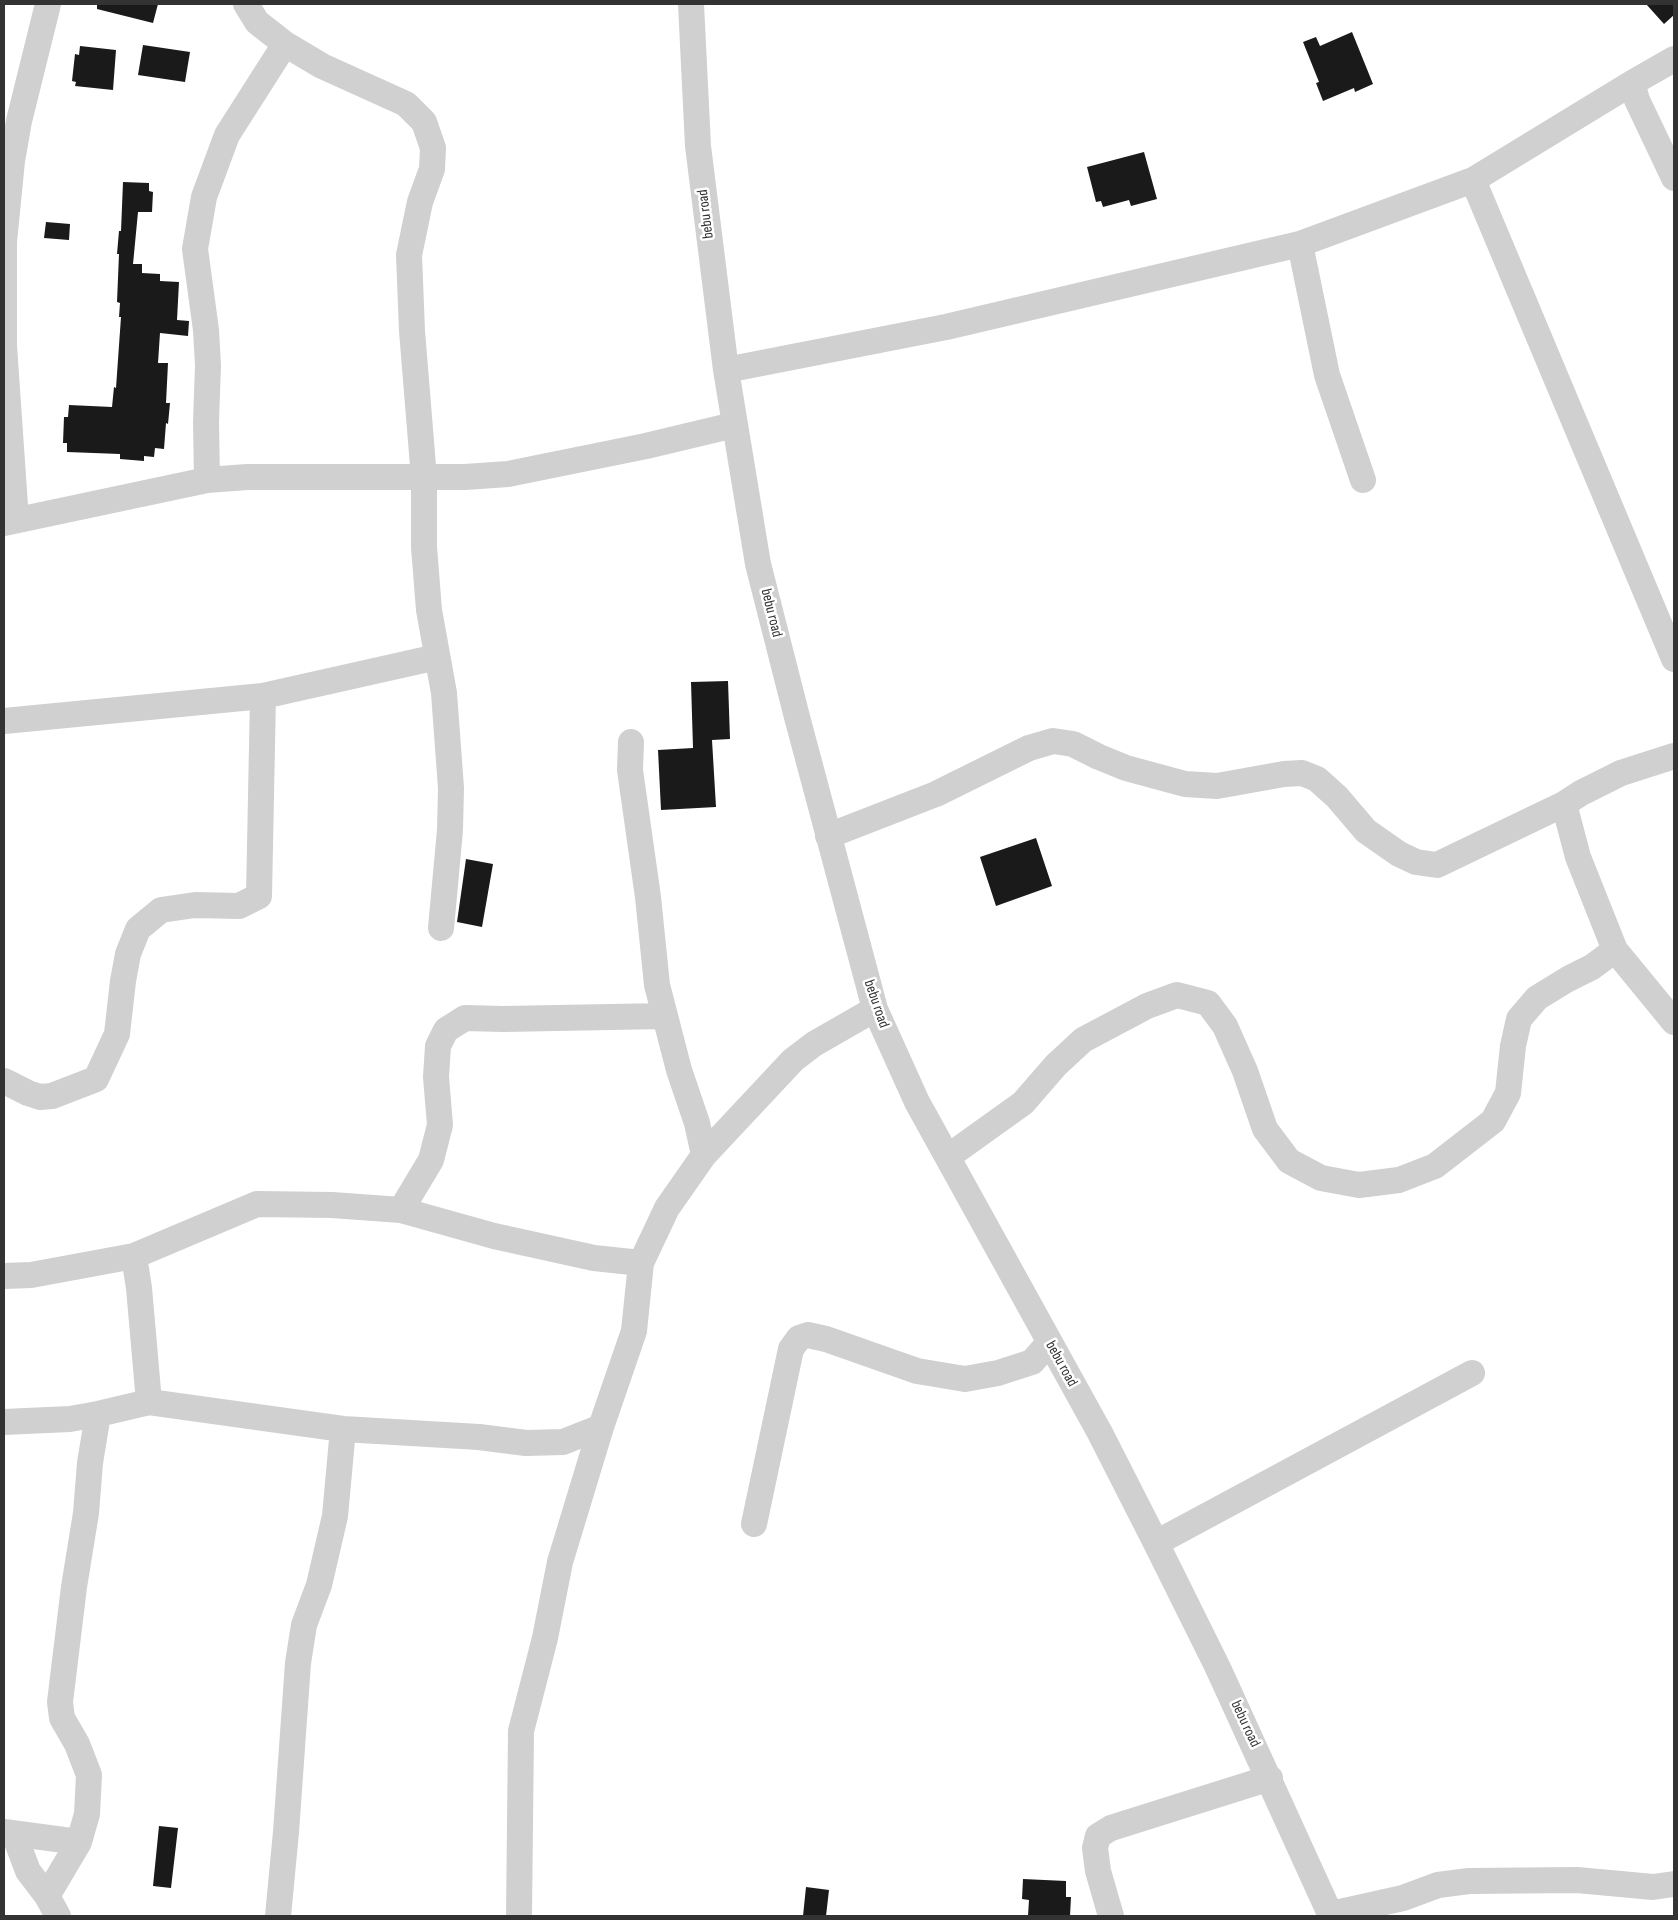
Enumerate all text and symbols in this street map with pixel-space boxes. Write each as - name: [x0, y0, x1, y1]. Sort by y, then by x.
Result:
- street label: bebu road: [694, 188, 718, 240]
- street label: bebu road: [756, 587, 786, 639]
- street label: bebu road: [859, 978, 893, 1030]
- street label: bebu road: [1041, 1338, 1081, 1390]
- street label: bebu road: [1226, 1698, 1264, 1750]

